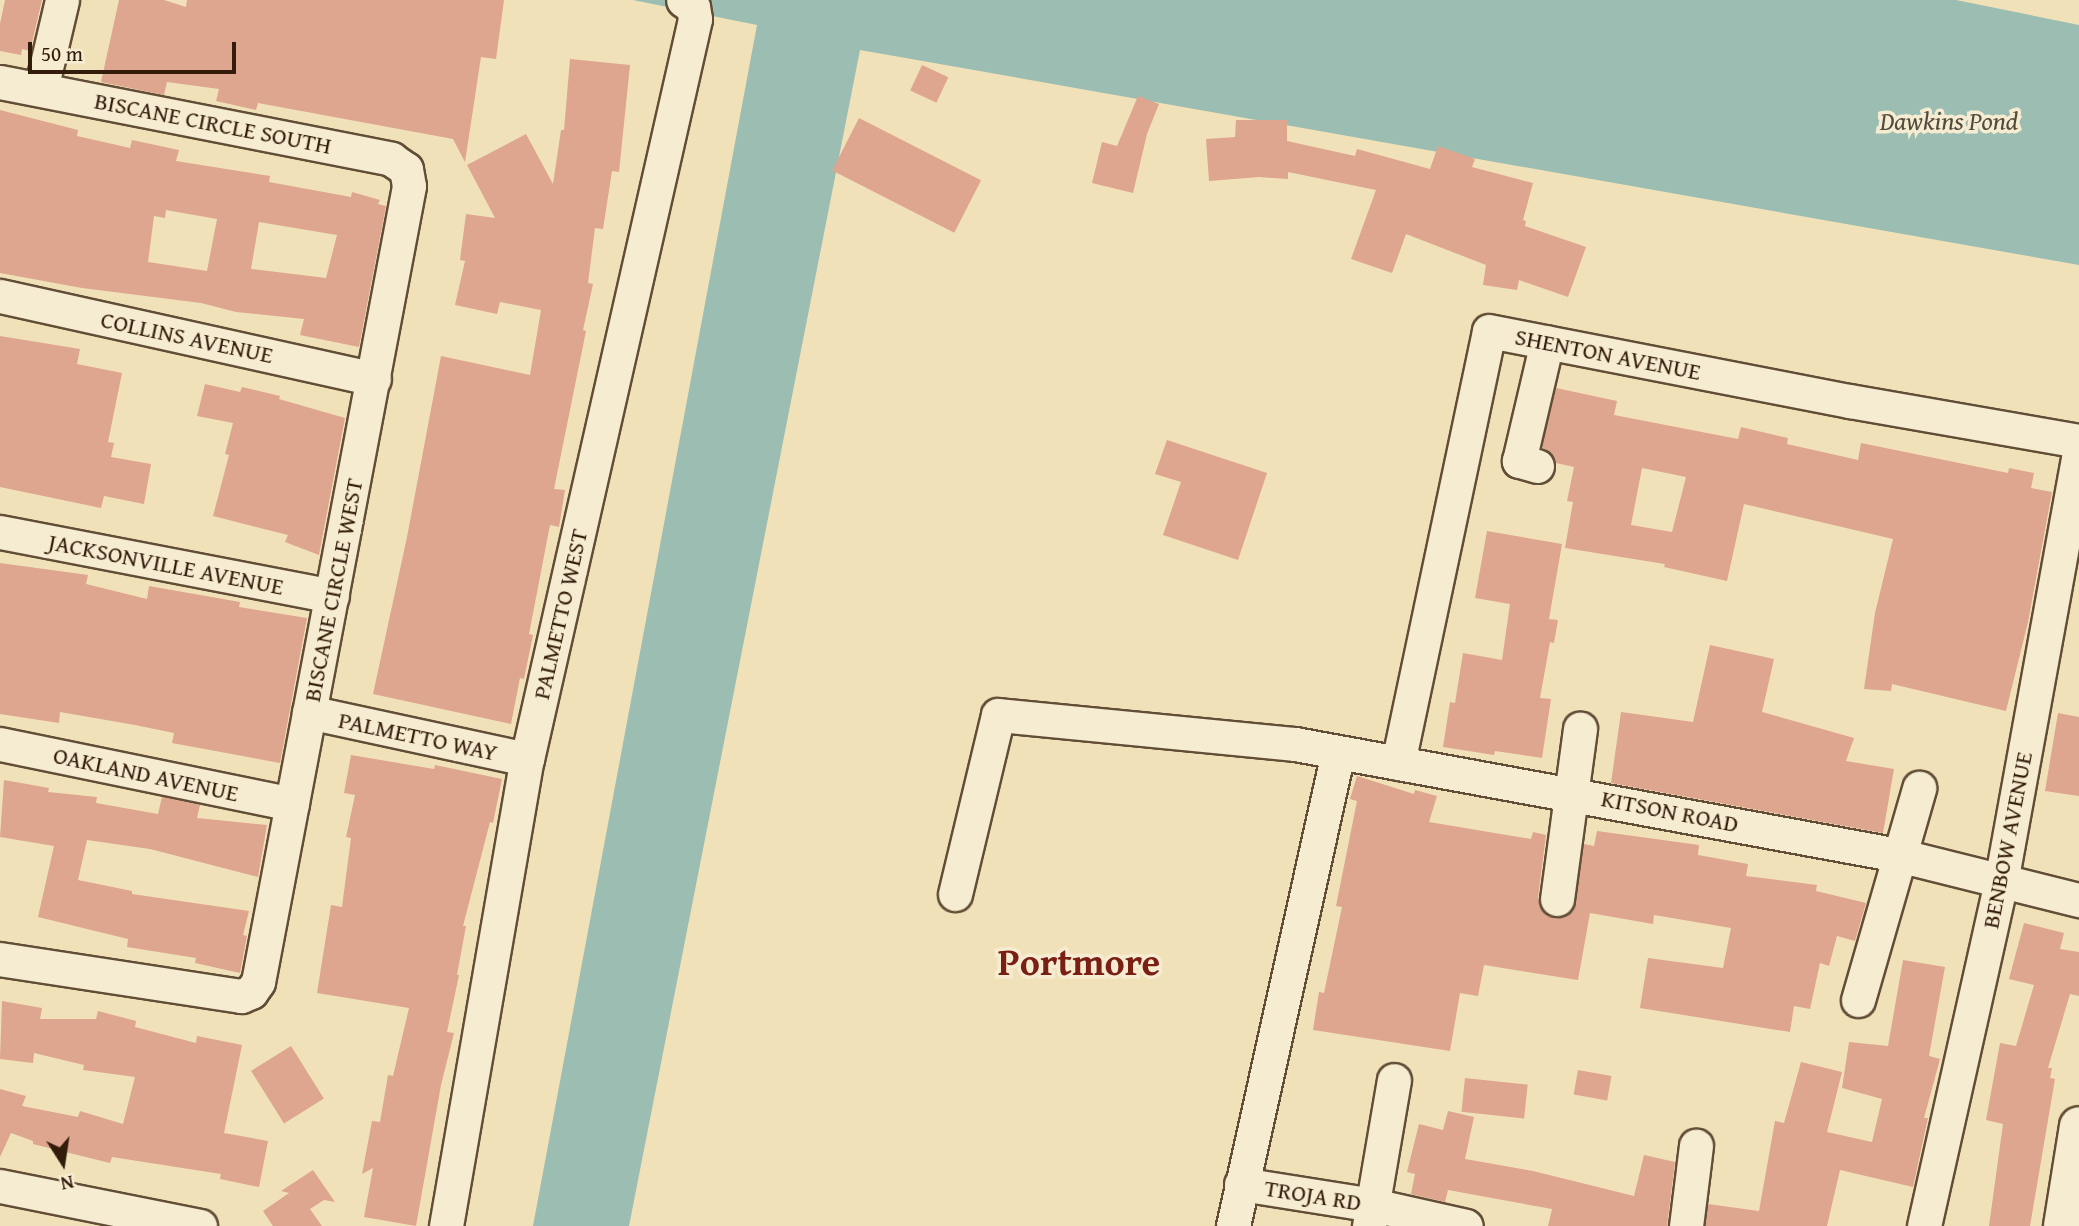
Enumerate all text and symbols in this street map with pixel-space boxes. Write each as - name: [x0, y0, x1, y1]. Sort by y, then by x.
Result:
- scale bar: [32, 28, 240, 72]
- text: 50 m: [41, 38, 83, 69]
- street label: BISCANE CIRCLE SOUTH: [92, 86, 334, 160]
- water label: Dawkins Pond: [1880, 105, 2018, 137]
- street label: COLLINS AVENUE: [98, 305, 276, 369]
- street label: SHENTON AVENUE: [1513, 322, 1703, 386]
- street label: BISCANE CIRCLE WEST: [297, 476, 369, 704]
- street label: PALMETTO WEST: [526, 526, 594, 702]
- street label: JACKSONVILLE AVENUE: [46, 527, 286, 601]
- street label: PALMETTO WAY: [336, 705, 500, 767]
- street label: OAKLAND AVENUE: [51, 740, 241, 808]
- street label: BENBOW AVENUE: [1976, 749, 2038, 931]
- street label: KITSON ROAD: [1599, 784, 1741, 838]
- district label: Portmore: [998, 939, 1160, 985]
- north arrow: [28, 1128, 98, 1198]
- text: N: [58, 1169, 76, 1199]
- street label: TROJA RD: [1263, 1173, 1363, 1217]

